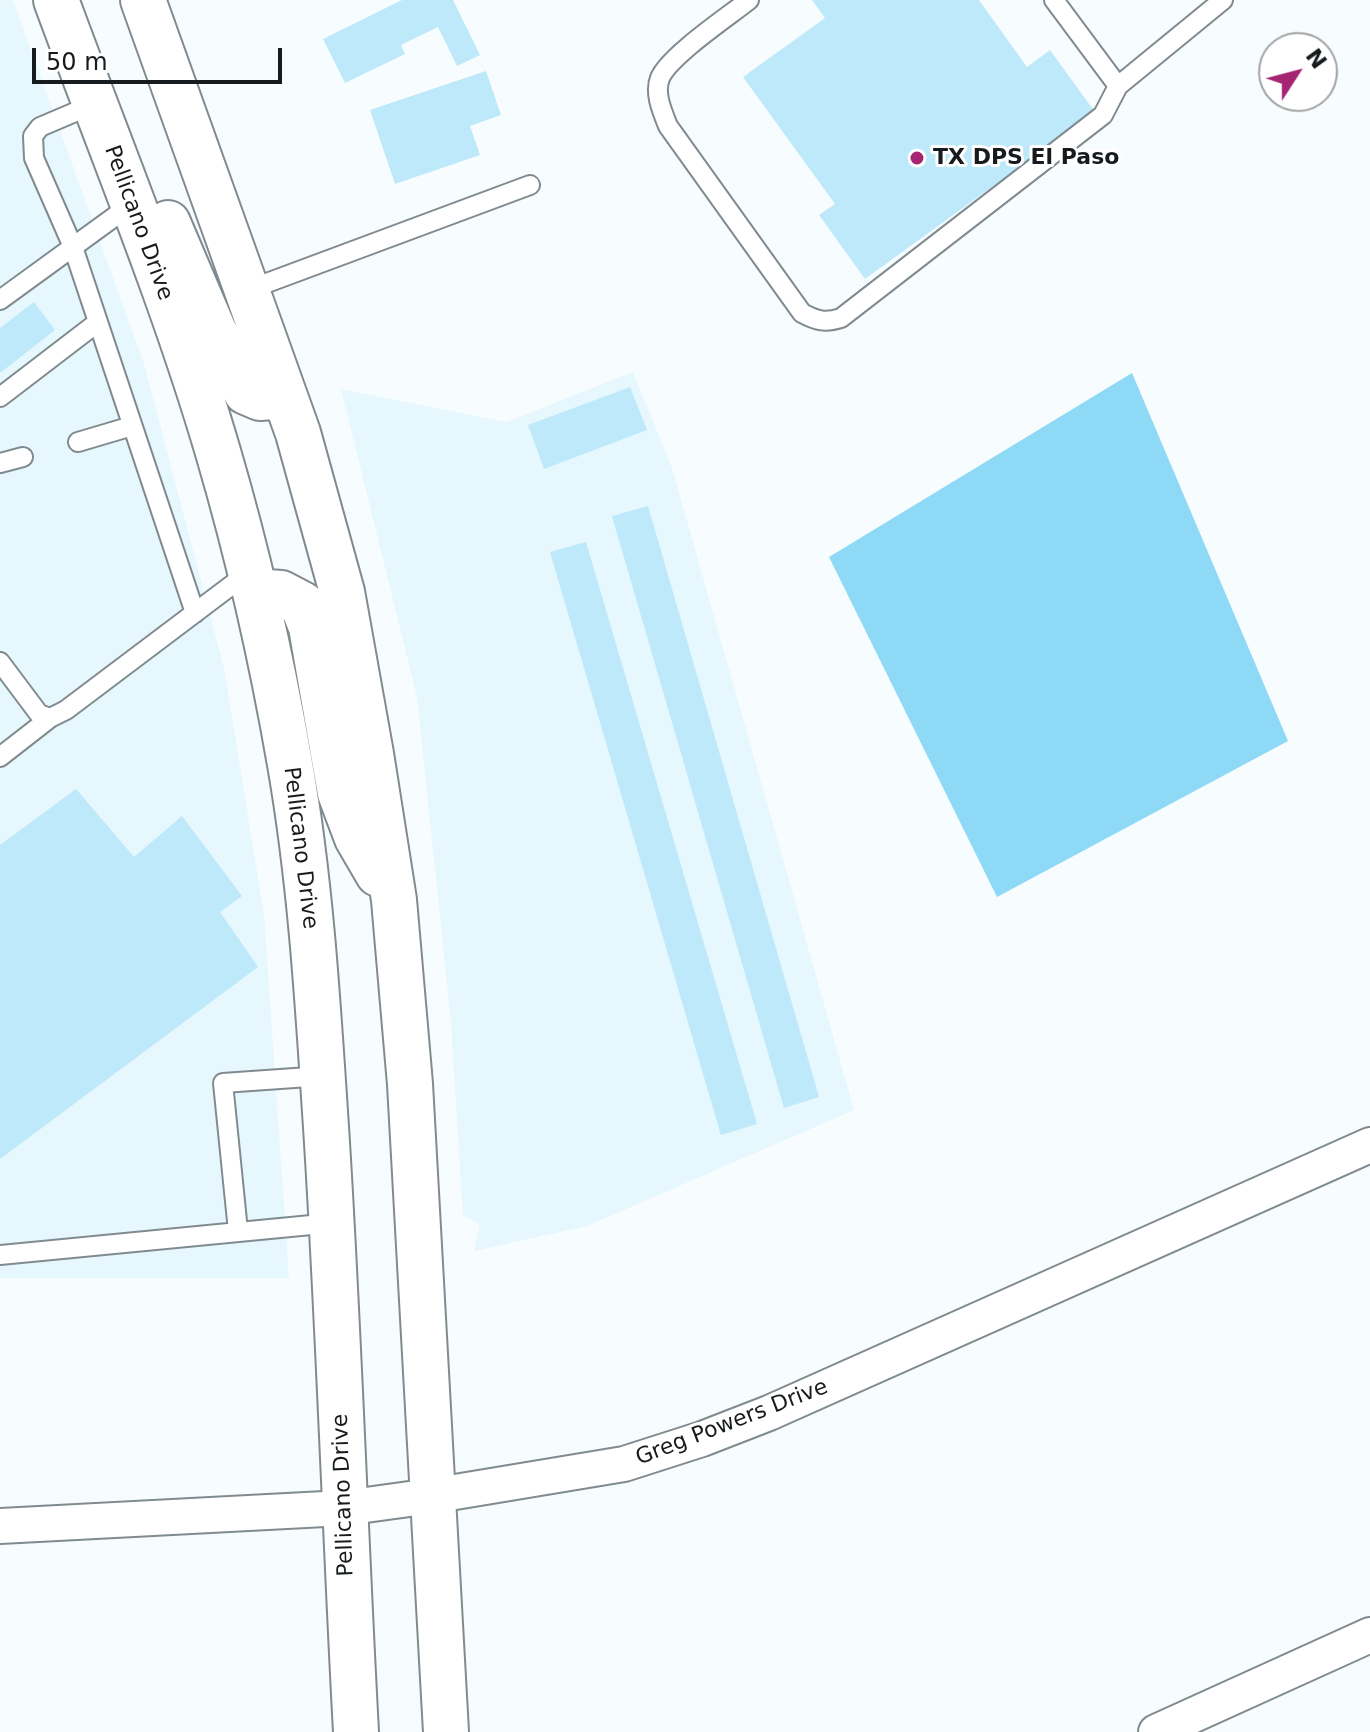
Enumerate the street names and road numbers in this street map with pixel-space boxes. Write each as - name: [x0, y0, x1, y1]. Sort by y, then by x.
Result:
- street label: Pellicano Drive: [98, 142, 178, 304]
- street label: Pellicano Drive: [277, 766, 323, 930]
- street label: Greg Powers Drive: [632, 1374, 832, 1472]
- street label: Pellicano Drive: [328, 1413, 360, 1577]

